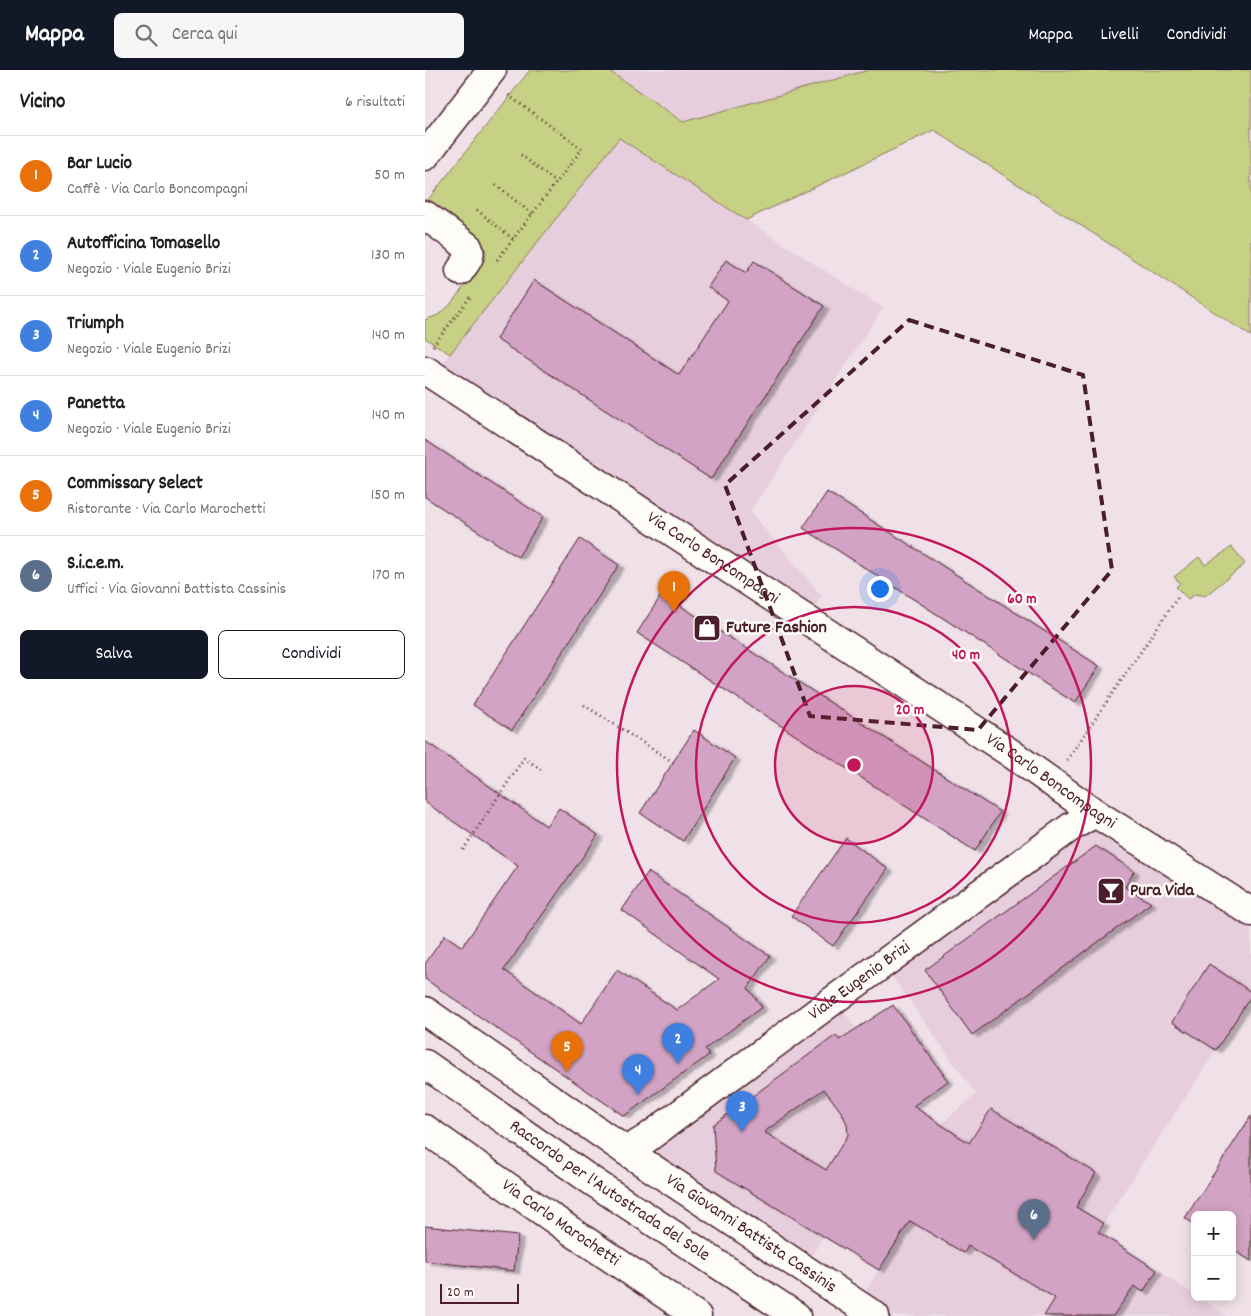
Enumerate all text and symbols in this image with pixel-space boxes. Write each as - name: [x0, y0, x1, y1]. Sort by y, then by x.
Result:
- search box: [114, 13, 464, 58]
- text: Mappa: [25, 18, 84, 52]
- icon: search: [132, 21, 160, 49]
- text: Cerca qui: [172, 22, 238, 49]
- text: Mappa: [1029, 23, 1073, 48]
- text: Livelli: [1101, 23, 1139, 48]
- text: Condividi: [1167, 23, 1226, 48]
- text: Vicino: [20, 88, 65, 118]
- text: 6 risultati: [345, 91, 405, 114]
- text: Bar Lucio: [67, 151, 132, 178]
- text: 1: [34, 164, 38, 187]
- text: 50 m: [374, 164, 405, 187]
- text: Caffè · Via Carlo Boncompagni: [67, 178, 248, 201]
- text: Autofficina Tomasello: [67, 231, 220, 258]
- text: 2: [33, 244, 40, 267]
- text: 130 m: [371, 244, 405, 267]
- text: Negozio · Viale Eugenio Brizi: [67, 258, 231, 281]
- text: Triumph: [67, 311, 124, 338]
- text: 3: [32, 324, 40, 347]
- text: 140 m: [371, 324, 405, 347]
- text: Negozio · Viale Eugenio Brizi: [67, 338, 231, 361]
- text: Panetta: [67, 391, 125, 418]
- text: 4: [33, 404, 39, 427]
- text: 140 m: [371, 404, 405, 427]
- text: Negozio · Viale Eugenio Brizi: [67, 418, 231, 441]
- text: Commissary Select: [67, 471, 203, 498]
- text: 5: [32, 484, 40, 507]
- text: 150 m: [371, 484, 405, 507]
- text: Ristorante · Via Carlo Marochetti: [67, 498, 265, 521]
- street label: Via Carlo Boncompagni: [642, 506, 784, 611]
- text: S.i.c.e.m.: [67, 551, 124, 578]
- text: 6: [32, 564, 40, 587]
- text: 170 m: [372, 564, 405, 587]
- pin: 1: [658, 571, 690, 612]
- your location: [867, 576, 893, 602]
- text: Uffici · Via Giovanni Battista Cassinis: [67, 578, 286, 601]
- text: 60 m: [1007, 589, 1037, 611]
- shop icon: Future Fashion: [692, 613, 722, 643]
- place label: Future Fashion: [726, 616, 827, 641]
- button: Salva: [20, 630, 208, 679]
- button: Condividi: [218, 630, 405, 679]
- text: 40 m: [952, 645, 980, 667]
- text: 20 m: [896, 700, 924, 722]
- street label: Via Carlo Boncompagni: [981, 727, 1121, 836]
- centre of rings: [845, 756, 863, 774]
- bar icon: Pura Vida: [1096, 876, 1126, 906]
- place label: Pura Vida: [1130, 879, 1195, 904]
- street label: Viale Eugenio Brizi: [803, 935, 916, 1027]
- pin: 2: [662, 1023, 694, 1064]
- pin: 5: [551, 1031, 583, 1072]
- pin: 4: [622, 1054, 654, 1095]
- pin: 3: [726, 1091, 758, 1132]
- street label: Raccordo per l'Autostrada del Sole: [504, 1114, 715, 1268]
- street label: Via Giovanni Battista Cassinis: [661, 1168, 842, 1300]
- street label: Via Carlo Marochetti: [496, 1174, 625, 1273]
- pin: 6: [1018, 1199, 1050, 1240]
- map controls: [1191, 1211, 1236, 1301]
- button: +: [1191, 1211, 1236, 1256]
- button: −: [1191, 1256, 1236, 1301]
- scale bar: [440, 1281, 519, 1304]
- text: 20 m: [447, 1283, 474, 1303]

